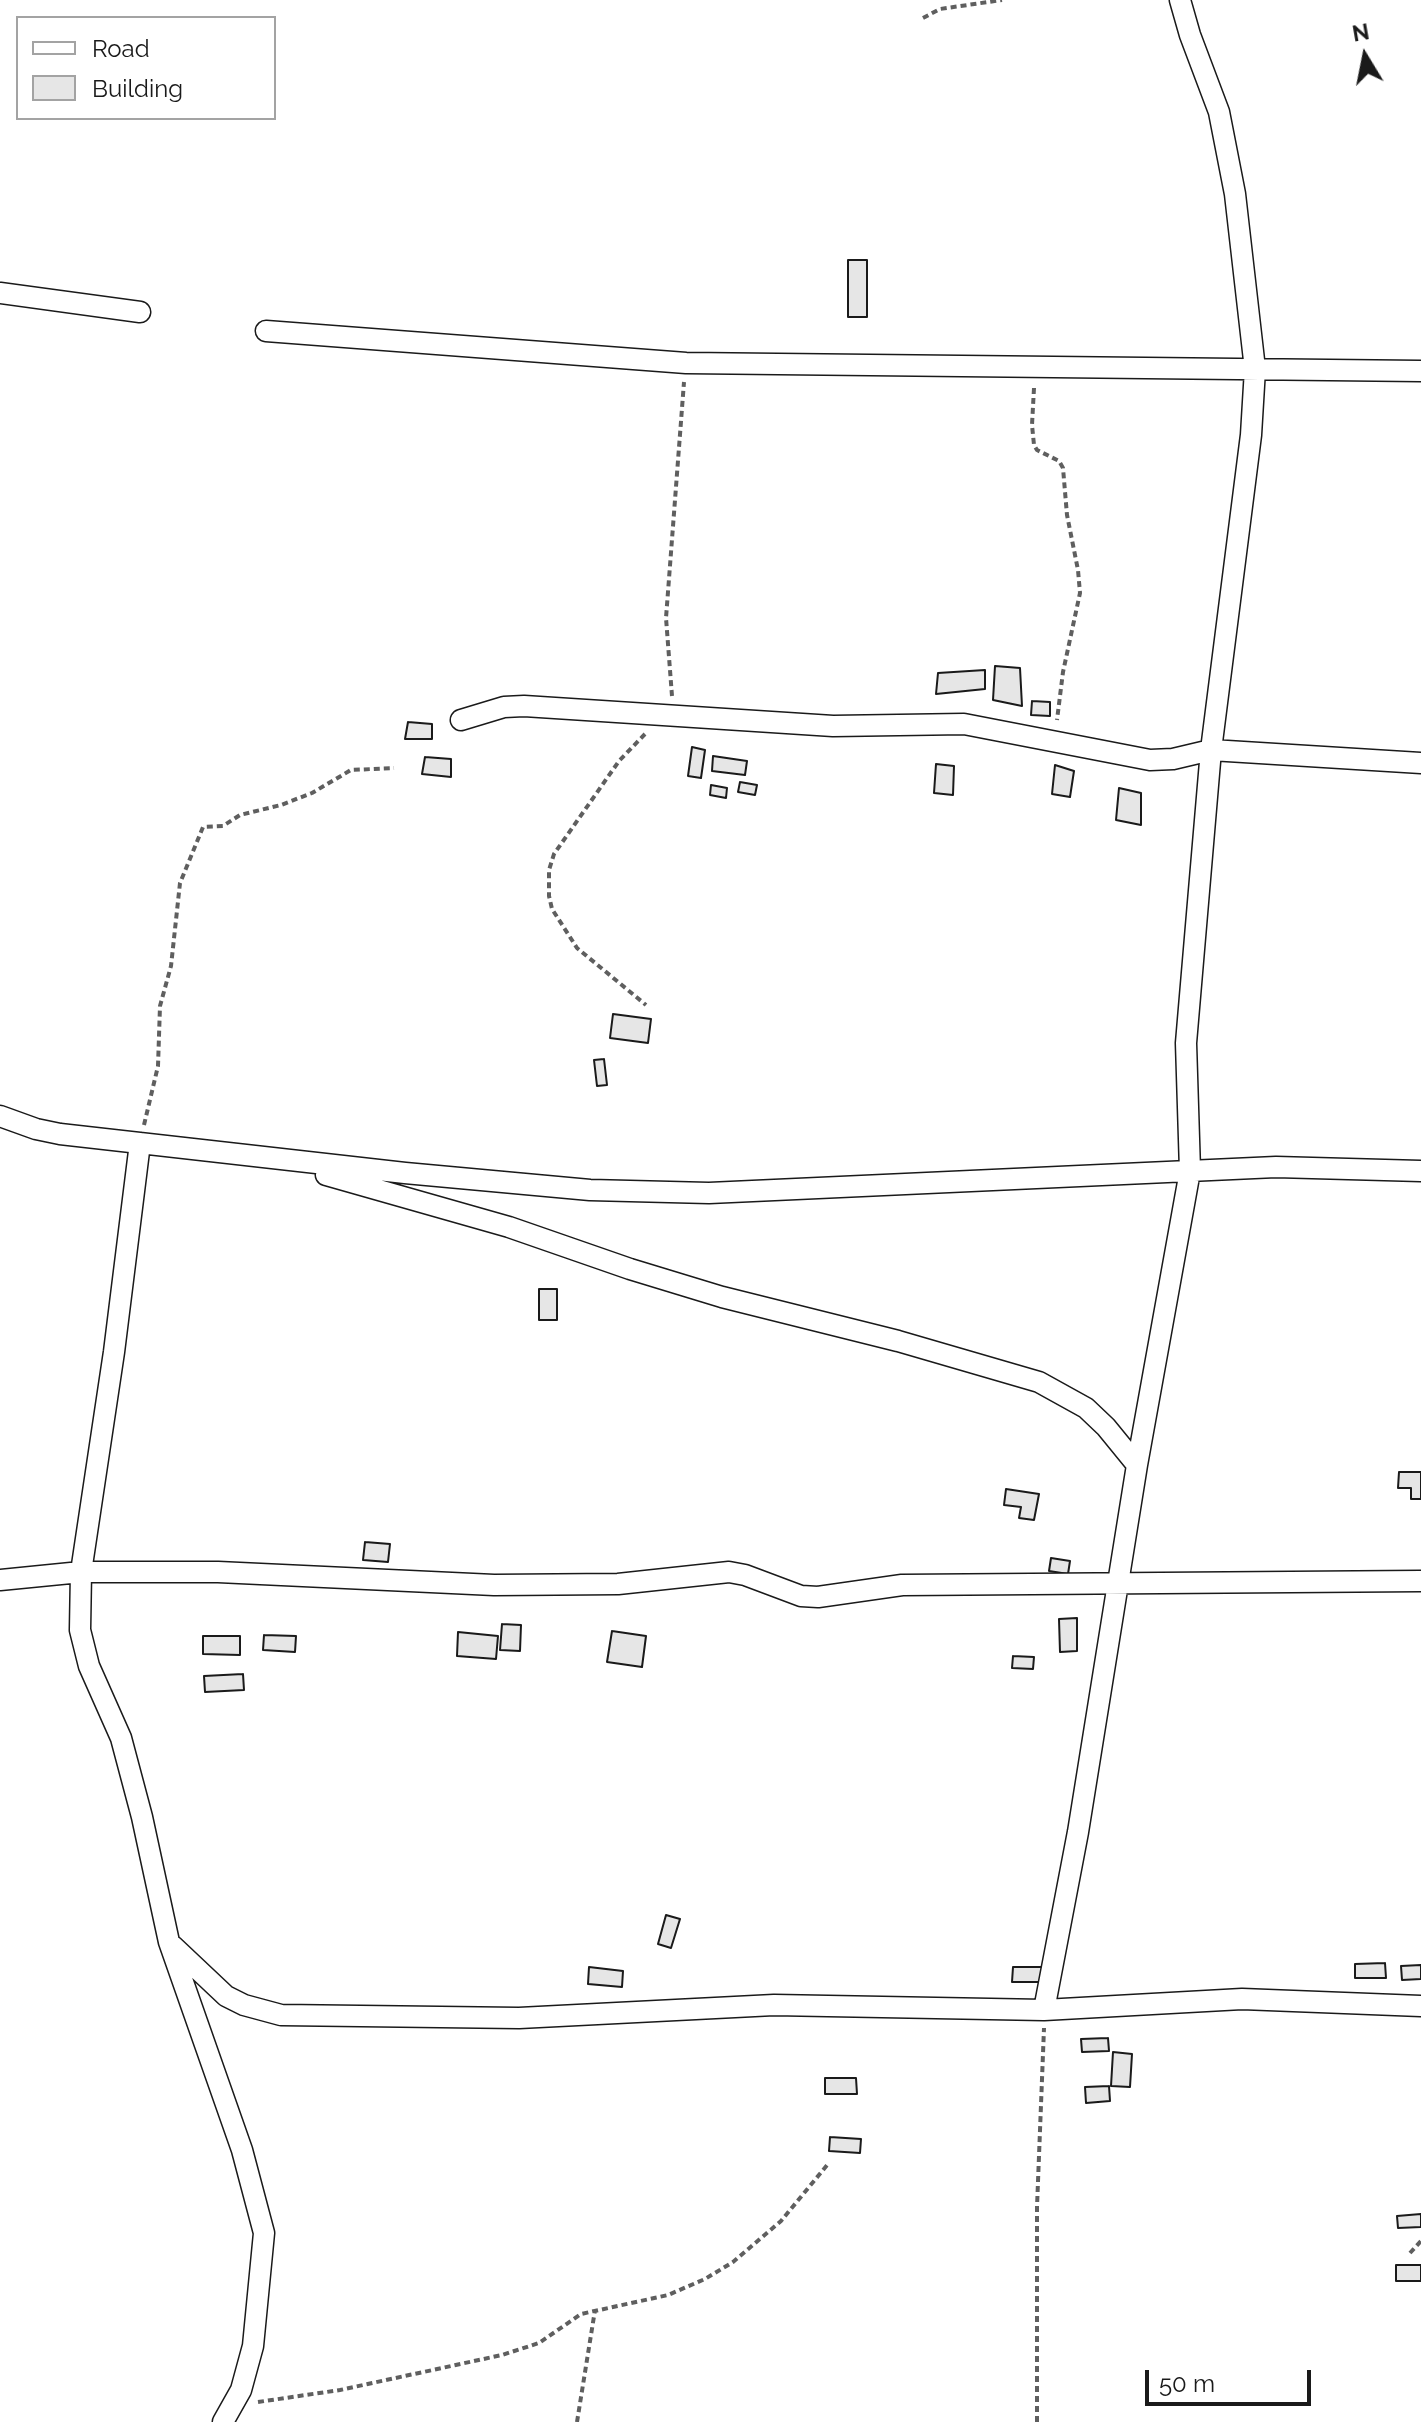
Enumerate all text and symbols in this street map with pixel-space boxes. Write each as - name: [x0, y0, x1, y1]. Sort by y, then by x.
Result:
- legend: [16, 16, 276, 120]
- north arrow: [1325, 16, 1405, 96]
- text: N: [1350, 18, 1371, 47]
- text: Road: [92, 34, 150, 63]
- text: Building: [92, 74, 183, 103]
- scale bar: [1149, 2354, 1315, 2404]
- text: 50 m: [1159, 2369, 1215, 2398]

